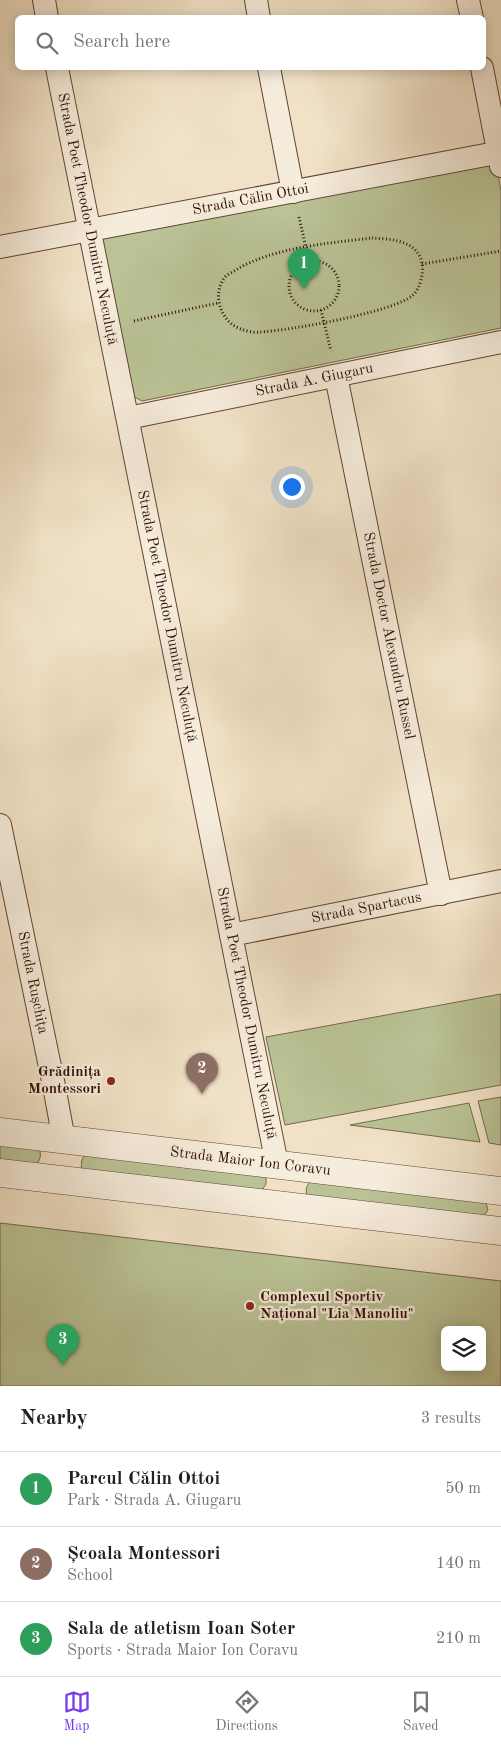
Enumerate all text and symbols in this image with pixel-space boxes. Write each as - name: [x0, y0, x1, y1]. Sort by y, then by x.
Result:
- search box: [15, 15, 486, 70]
- icon: search: [33, 29, 61, 57]
- text: Search here: [73, 33, 170, 52]
- street label: Strada Poet Theodor Dumitru Neculuță: [55, 92, 120, 347]
- street label: Strada Călin Ottoi: [191, 181, 310, 218]
- pin: 1: [288, 248, 320, 289]
- street label: Strada A. Giugaru: [254, 361, 375, 399]
- your location: [279, 474, 305, 500]
- street label: Strada Poet Theodor Dumitru Neculuță: [134, 489, 200, 744]
- street label: Strada Doctor Alexandru Russel: [360, 531, 417, 741]
- street label: Strada Poet Theodor Dumitru Neculuță: [214, 886, 279, 1141]
- street label: Strada Spartacus: [310, 890, 423, 926]
- street label: Strada Rușchița: [15, 930, 51, 1036]
- pin: 2: [186, 1053, 218, 1094]
- place label: Grădinița Montessori: [28, 1065, 101, 1097]
- marker: Grădinița Montessori: [105, 1075, 117, 1087]
- street label: Strada Maior Ion Coravu: [169, 1145, 331, 1178]
- place label: Complexul Sportiv Național "Lia Manoliu": [260, 1290, 414, 1322]
- marker: Complexul Sportiv Național "Lia Manoliu": [244, 1300, 256, 1312]
- pin: 3: [47, 1324, 79, 1365]
- map controls: [441, 1326, 486, 1371]
- button: layers: [441, 1326, 486, 1371]
- text: Nearby: [20, 1408, 88, 1429]
- text: 3 results: [421, 1411, 481, 1427]
- text: Parcul Călin Ottoi: [67, 1470, 220, 1489]
- text: 1: [31, 1481, 41, 1497]
- text: 50 m: [445, 1481, 481, 1497]
- text: Park · Strada A. Giugaru: [67, 1493, 241, 1509]
- text: Școala Montessori: [67, 1545, 220, 1564]
- text: 2: [31, 1556, 41, 1572]
- text: 140 m: [436, 1556, 481, 1572]
- text: School: [67, 1568, 113, 1584]
- text: Sala de atletism Ioan Soter: [67, 1620, 295, 1639]
- text: 3: [31, 1631, 41, 1647]
- text: 210 m: [436, 1631, 481, 1647]
- text: Sports · Strada Maior Ion Coravu: [67, 1643, 298, 1659]
- tab: Map: [63, 1688, 91, 1735]
- tab: Directions: [216, 1688, 278, 1735]
- tab: Saved: [403, 1688, 438, 1735]

